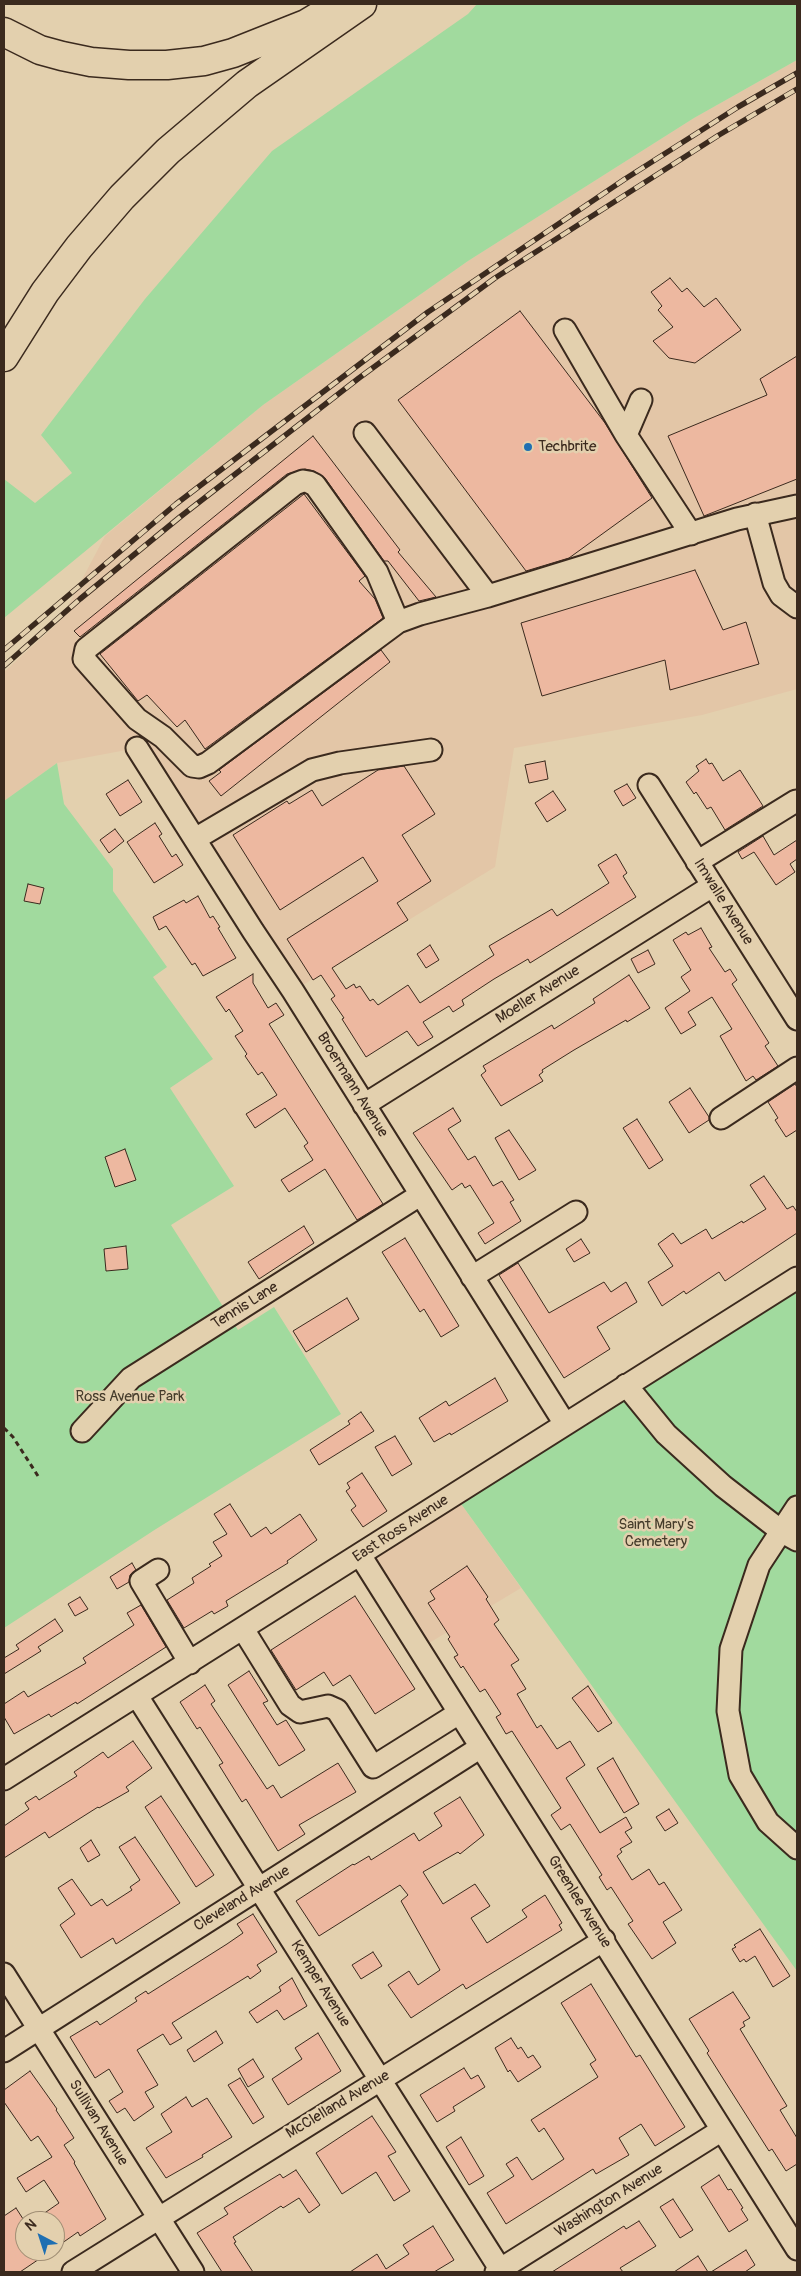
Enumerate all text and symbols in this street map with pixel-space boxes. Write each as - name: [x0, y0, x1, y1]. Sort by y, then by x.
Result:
- place label: Techbrite: [538, 438, 596, 456]
- marker: Techbrite: [522, 441, 534, 453]
- street label: Imwalle Avenue: [689, 855, 757, 949]
- street label: Moeller Avenue: [493, 962, 583, 1028]
- street label: Broermann Avenue: [312, 1029, 392, 1141]
- street label: Tennis Lane: [208, 1278, 282, 1334]
- park label: Ross Avenue Park: [75, 1388, 185, 1406]
- street label: East Ross Avenue: [350, 1491, 452, 1567]
- park label: Saint Mary’s Cemetery: [618, 1516, 694, 1551]
- street label: Greenlee Avenue: [543, 1852, 615, 1952]
- street label: Cleveland Avenue: [191, 1862, 293, 1936]
- street label: Kemper Avenue: [286, 1937, 354, 2031]
- street label: McClelland Avenue: [283, 2067, 393, 2143]
- street label: Sullivan Avenue: [64, 2077, 132, 2169]
- street label: Washington Avenue: [552, 2161, 666, 2241]
- north arrow: [15, 2211, 65, 2261]
- text: N: [22, 2215, 40, 2234]

